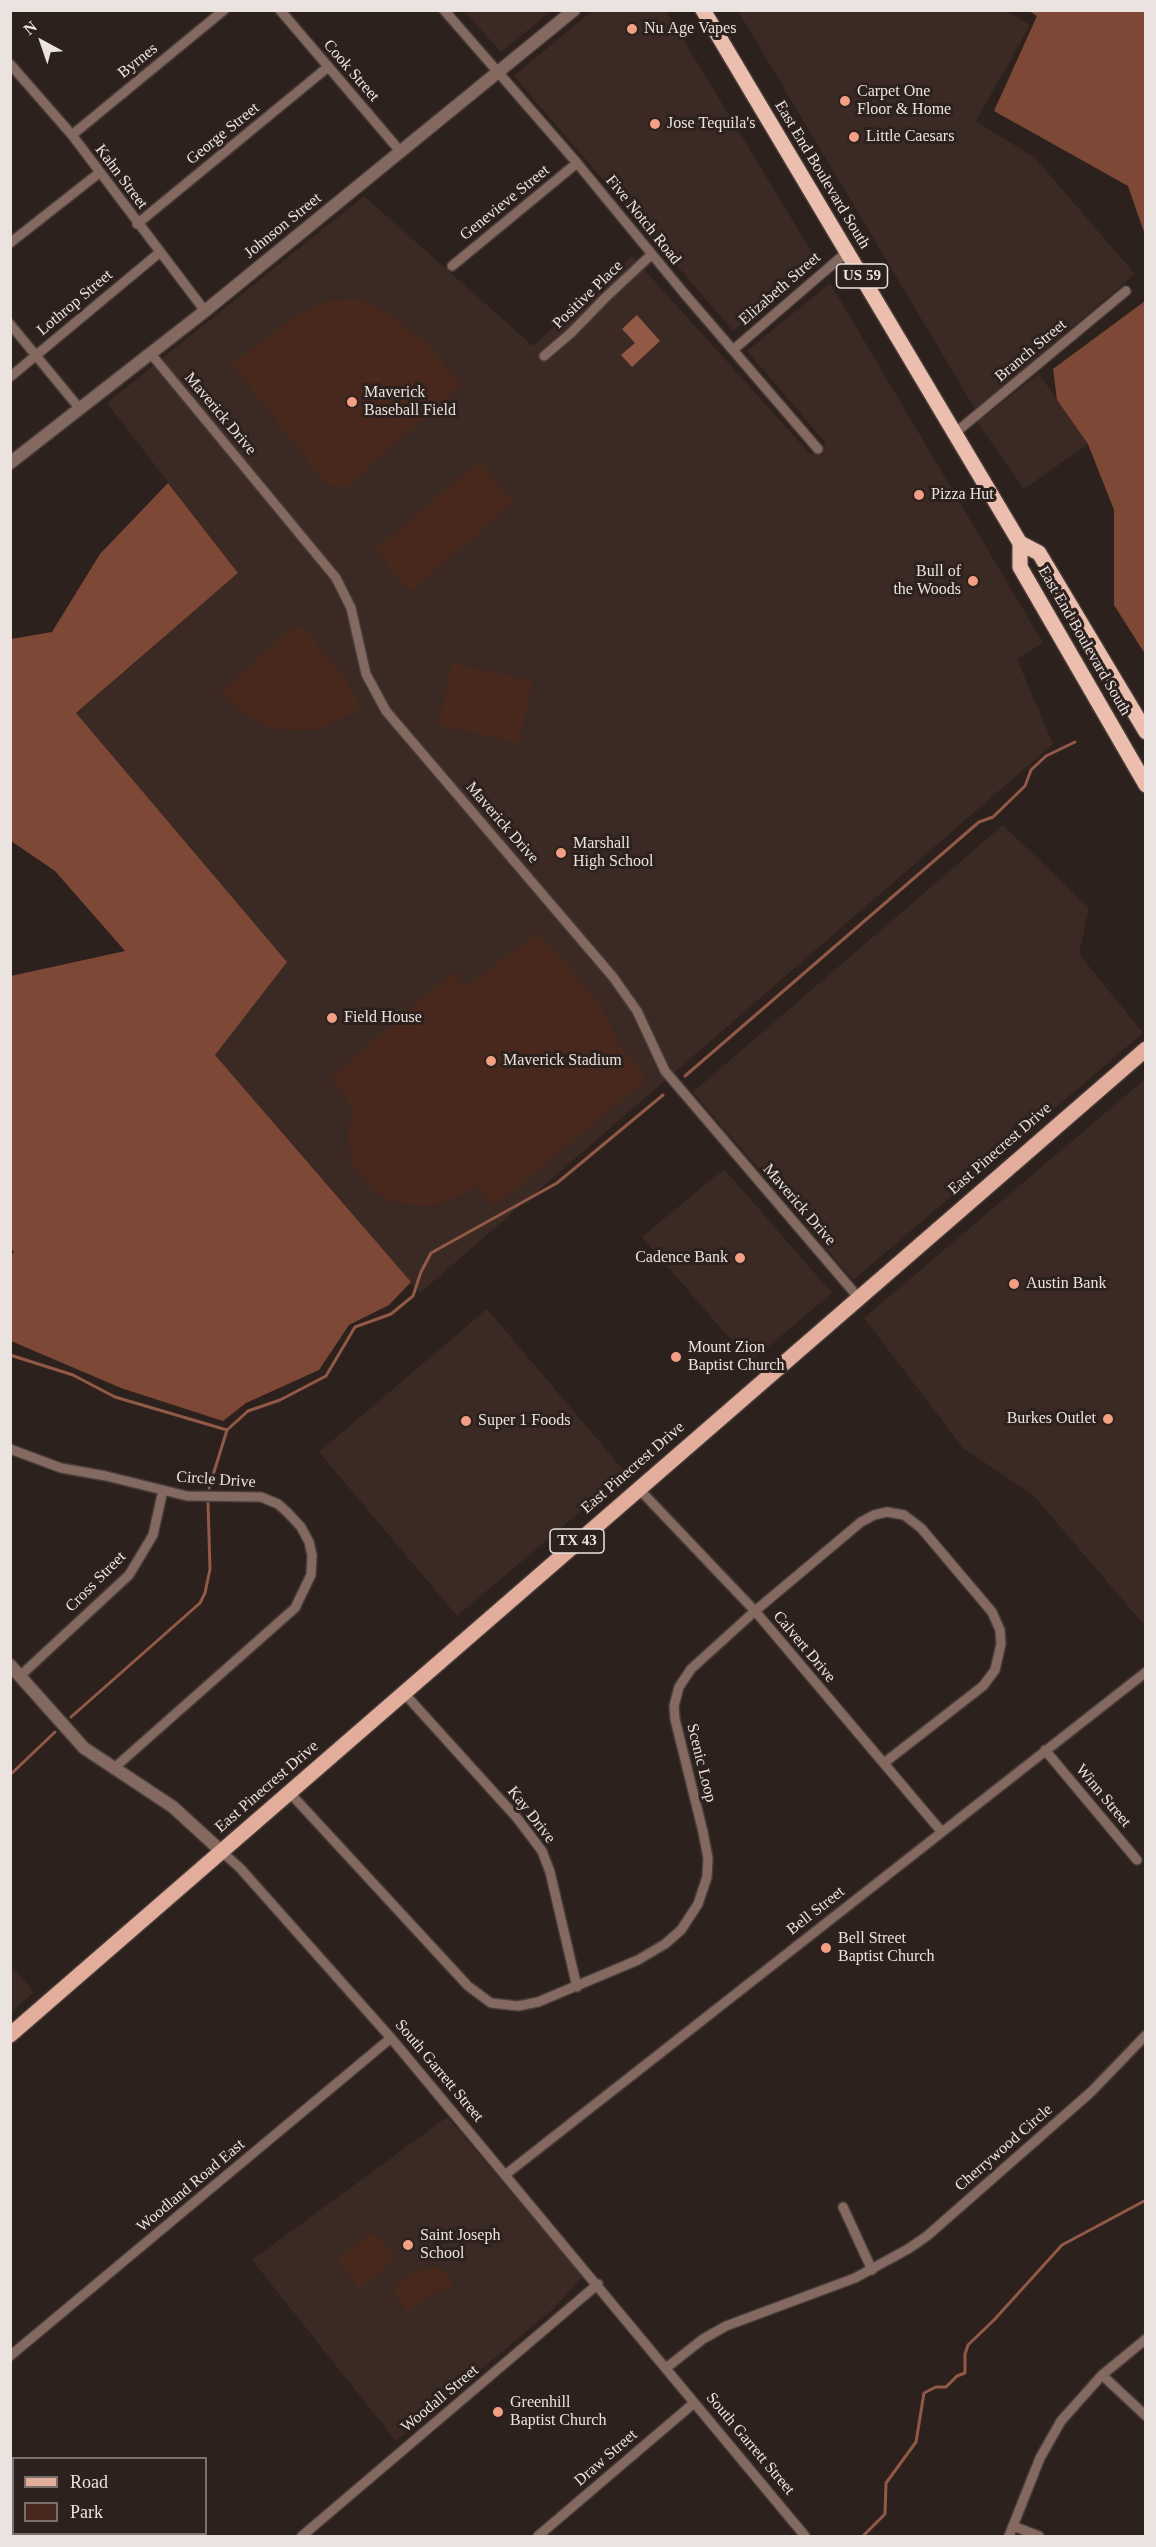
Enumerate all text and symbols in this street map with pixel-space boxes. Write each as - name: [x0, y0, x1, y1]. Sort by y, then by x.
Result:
- north arrow: [12, 12, 72, 72]
- text: N: [20, 18, 40, 38]
- place label: Nu Age Vapes: [644, 19, 736, 39]
- marker: Nu Age Vapes: [625, 22, 639, 36]
- street label: Cook Street: [319, 36, 383, 106]
- street label: Byrnes: [114, 39, 162, 83]
- place label: Carpet One Floor & Home: [857, 82, 951, 120]
- marker: Carpet One Floor & Home: [838, 94, 852, 108]
- street label: East End Boulevard South: [770, 97, 874, 253]
- street label: George Street: [183, 99, 263, 169]
- place label: Jose Tequila's: [667, 114, 755, 134]
- marker: Jose Tequila's: [648, 117, 662, 131]
- place label: Little Caesars: [866, 127, 954, 147]
- marker: Little Caesars: [847, 130, 861, 144]
- street label: Kahn Street: [90, 141, 152, 213]
- street label: Genevieve Street: [456, 161, 554, 245]
- street label: Five Notch Road: [601, 171, 685, 269]
- street label: Johnson Street: [241, 189, 325, 263]
- street label: Elizabeth Street: [735, 248, 825, 330]
- street label: Positive Place: [549, 257, 627, 333]
- road number: US 59: [836, 264, 888, 288]
- street label: Lothrop Street: [33, 266, 117, 340]
- street label: Branch Street: [991, 316, 1071, 386]
- street label: Maverick Drive: [180, 369, 260, 459]
- place label: Maverick Baseball Field: [364, 383, 456, 421]
- marker: Maverick Baseball Field: [345, 395, 359, 409]
- place label: Pizza Hut: [931, 485, 994, 505]
- marker: Pizza Hut: [912, 488, 926, 502]
- place label: Bull of the Woods: [893, 562, 961, 600]
- street label: East End Boulevard South: [1033, 563, 1135, 719]
- marker: Bull of the Woods: [966, 574, 980, 588]
- street label: Maverick Drive: [461, 778, 543, 868]
- place label: Marshall High School: [573, 834, 653, 872]
- marker: Marshall High School: [554, 846, 568, 860]
- place label: Field House: [344, 1008, 422, 1028]
- marker: Field House: [325, 1011, 339, 1025]
- place label: Maverick Stadium: [503, 1051, 622, 1071]
- marker: Maverick Stadium: [484, 1054, 498, 1068]
- street label: East Pinecrest Drive: [944, 1099, 1056, 1199]
- street label: Maverick Drive: [758, 1160, 840, 1250]
- place label: Cadence Bank: [635, 1248, 728, 1268]
- marker: Cadence Bank: [733, 1251, 747, 1265]
- place label: Austin Bank: [1026, 1274, 1106, 1294]
- marker: Austin Bank: [1007, 1277, 1021, 1291]
- place label: Mount Zion Baptist Church: [688, 1338, 784, 1376]
- marker: Mount Zion Baptist Church: [669, 1350, 683, 1364]
- place label: Burkes Outlet: [1007, 1409, 1096, 1429]
- place label: Super 1 Foods: [478, 1411, 570, 1431]
- marker: Burkes Outlet: [1101, 1412, 1115, 1426]
- marker: Super 1 Foods: [459, 1414, 473, 1428]
- street label: East Pinecrest Drive: [577, 1418, 689, 1518]
- street label: Circle Drive: [176, 1468, 256, 1492]
- road number: TX 43: [550, 1529, 604, 1553]
- street label: Cross Street: [62, 1548, 130, 1616]
- street label: Calvert Drive: [769, 1607, 839, 1687]
- street label: Scenic Loop: [682, 1722, 720, 1804]
- street label: East Pinecrest Drive: [211, 1737, 323, 1837]
- street label: Winn Street: [1071, 1761, 1135, 1831]
- street label: Kay Drive: [503, 1783, 559, 1847]
- street label: Bell Street: [783, 1883, 849, 1939]
- place label: Bell Street Baptist Church: [838, 1929, 934, 1967]
- marker: Bell Street Baptist Church: [819, 1941, 833, 1955]
- street label: South Garrett Street: [391, 2016, 487, 2126]
- street label: Cherrywood Circle: [951, 2100, 1057, 2196]
- street label: Woodland Road East: [133, 2135, 249, 2237]
- place label: Saint Joseph School: [420, 2226, 500, 2264]
- marker: Saint Joseph School: [401, 2238, 415, 2252]
- street label: Woodall Street: [397, 2361, 483, 2437]
- street label: South Garrett Street: [702, 2389, 798, 2499]
- place label: Greenhill Baptist Church: [510, 2393, 606, 2431]
- marker: Greenhill Baptist Church: [491, 2405, 505, 2419]
- street label: Draw Street: [571, 2426, 641, 2490]
- legend: [12, 2457, 207, 2535]
- text: Road: [70, 2472, 108, 2492]
- text: Park: [70, 2502, 103, 2522]

